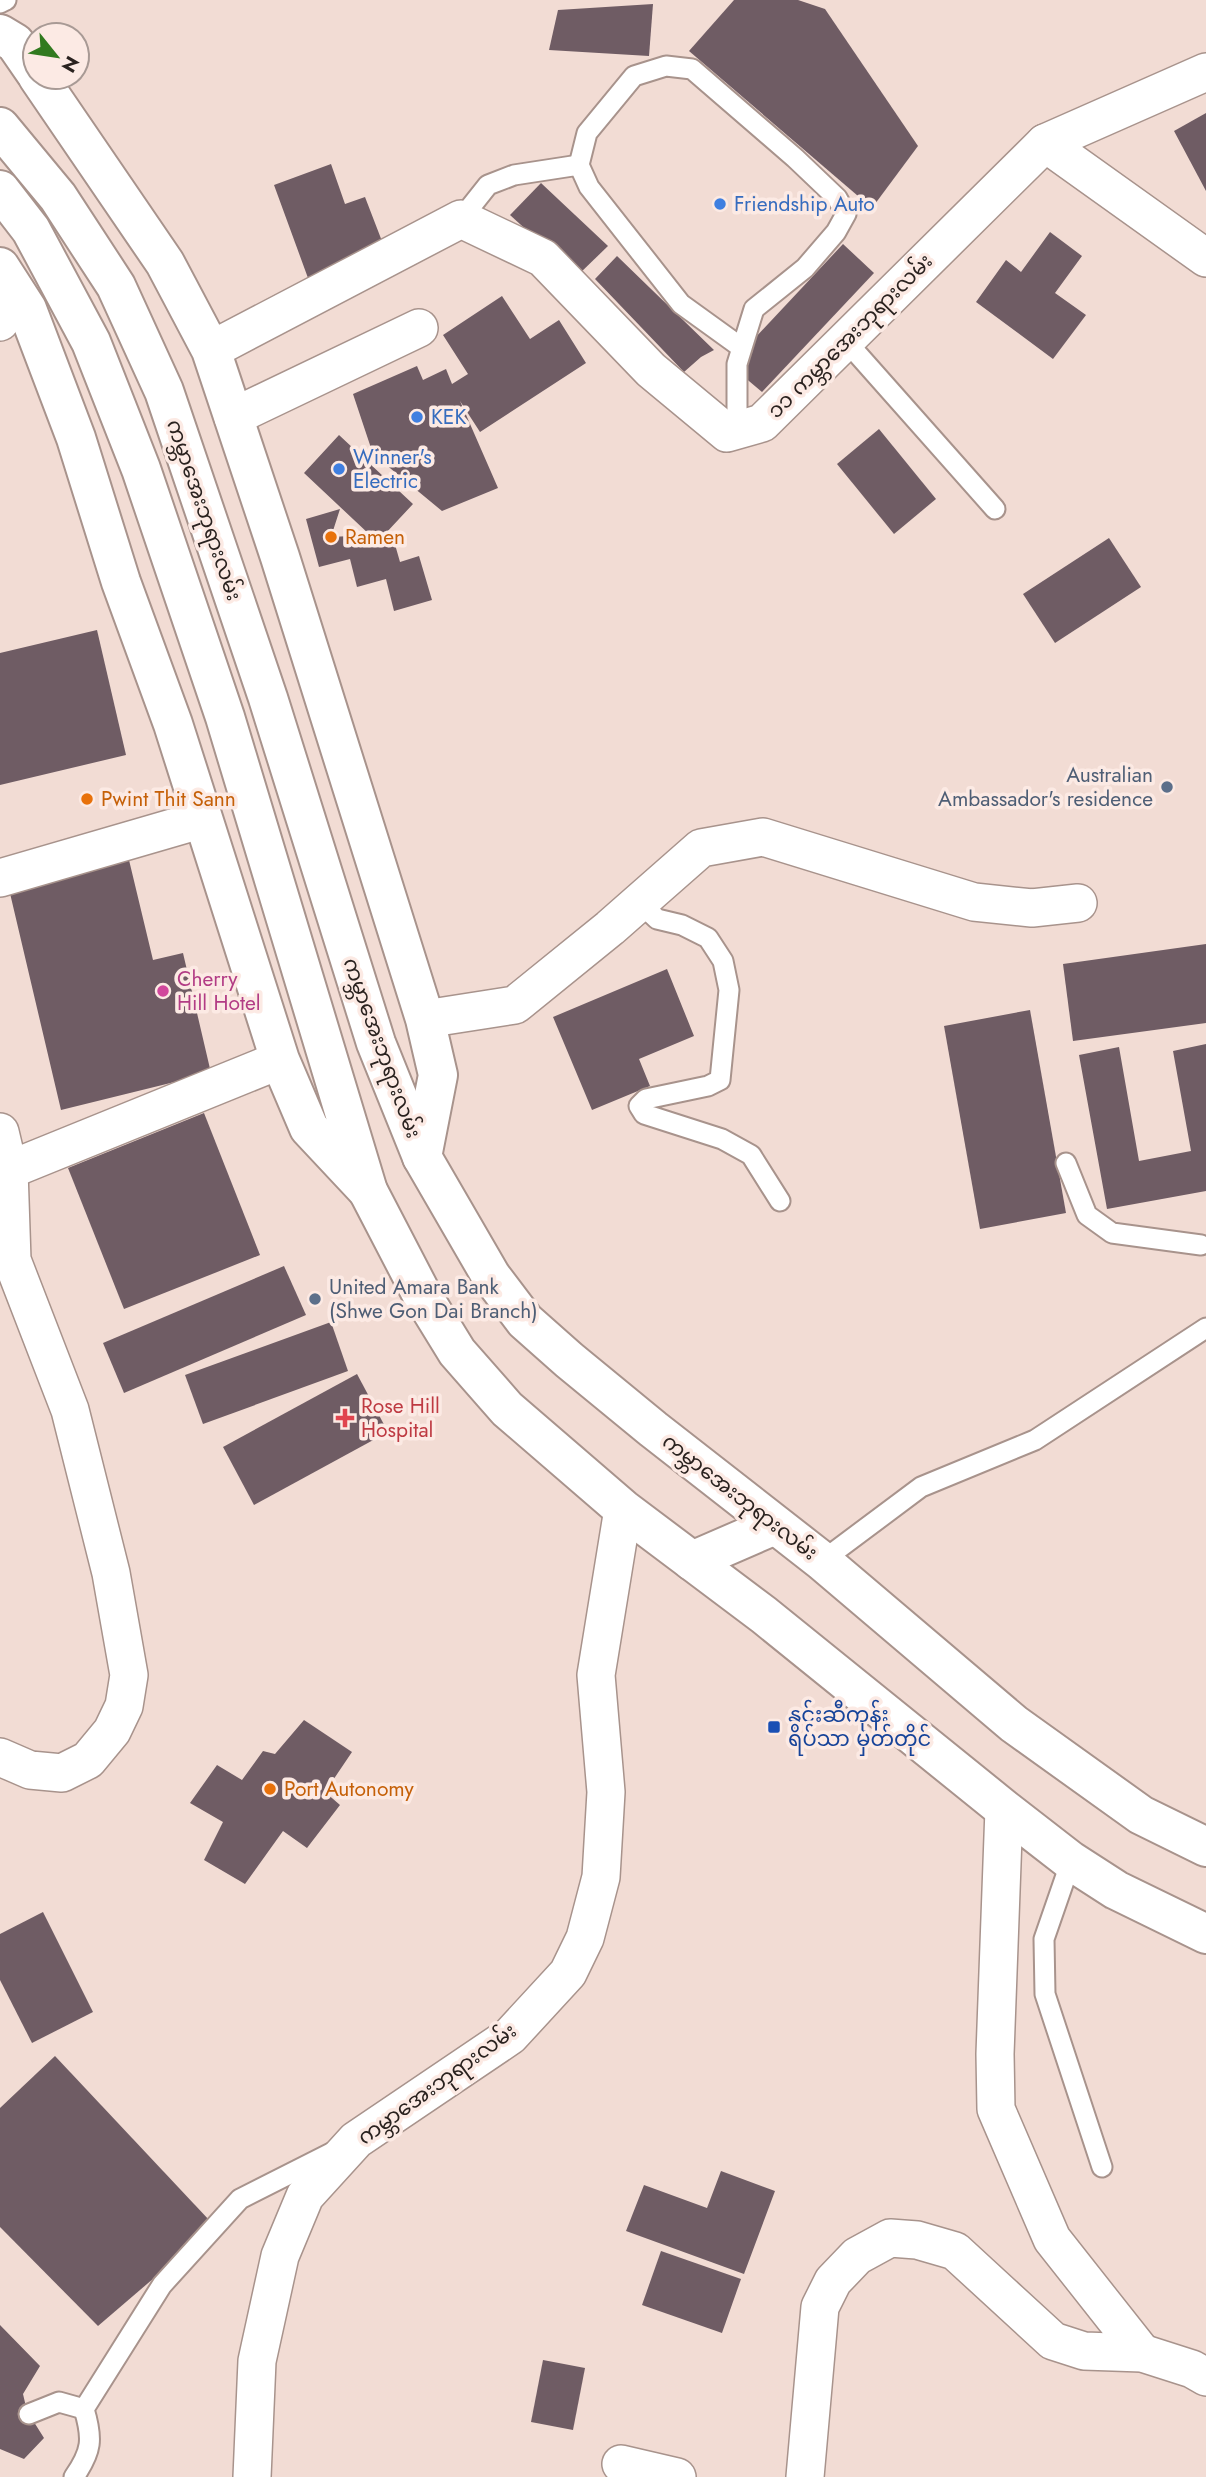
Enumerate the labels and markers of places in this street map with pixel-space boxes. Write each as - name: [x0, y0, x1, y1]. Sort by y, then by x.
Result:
- place label: Friendship Auto: [734, 189, 875, 219]
- marker: Friendship Auto: [712, 196, 728, 212]
- place label: KEK: [431, 402, 466, 432]
- marker: KEK: [409, 409, 425, 425]
- place label: Winner's Electric: [353, 442, 432, 496]
- marker: Winner's Electric: [331, 461, 347, 477]
- place label: Ramen: [345, 522, 405, 552]
- marker: Ramen: [323, 529, 339, 545]
- place label: Australian Ambassador's residence: [938, 760, 1153, 814]
- marker: Australian Ambassador's residence: [1159, 779, 1175, 795]
- place label: Pwint Thit Sann: [101, 784, 236, 814]
- marker: Pwint Thit Sann: [79, 791, 95, 807]
- place label: Cherry Hill Hotel: [177, 964, 261, 1018]
- marker: Cherry Hill Hotel: [155, 983, 171, 999]
- place label: United Amara Bank (Shwe Gon Dai Branch): [329, 1272, 538, 1326]
- marker: United Amara Bank (Shwe Gon Dai Branch): [307, 1291, 323, 1307]
- place label: Rose Hill Hospital: [361, 1391, 440, 1445]
- marker: Rose Hill Hospital: [335, 1408, 355, 1428]
- place label: နှင်းဆီကုန်း ရိပ်သာ မှတ်တိုင်: [788, 1699, 931, 1756]
- marker: နှင်းဆီကုန်း ရိပ်သာ မှတ်တိုင်: [766, 1719, 782, 1735]
- place label: Port Autonomy: [284, 1774, 415, 1804]
- marker: Port Autonomy: [262, 1781, 278, 1797]

